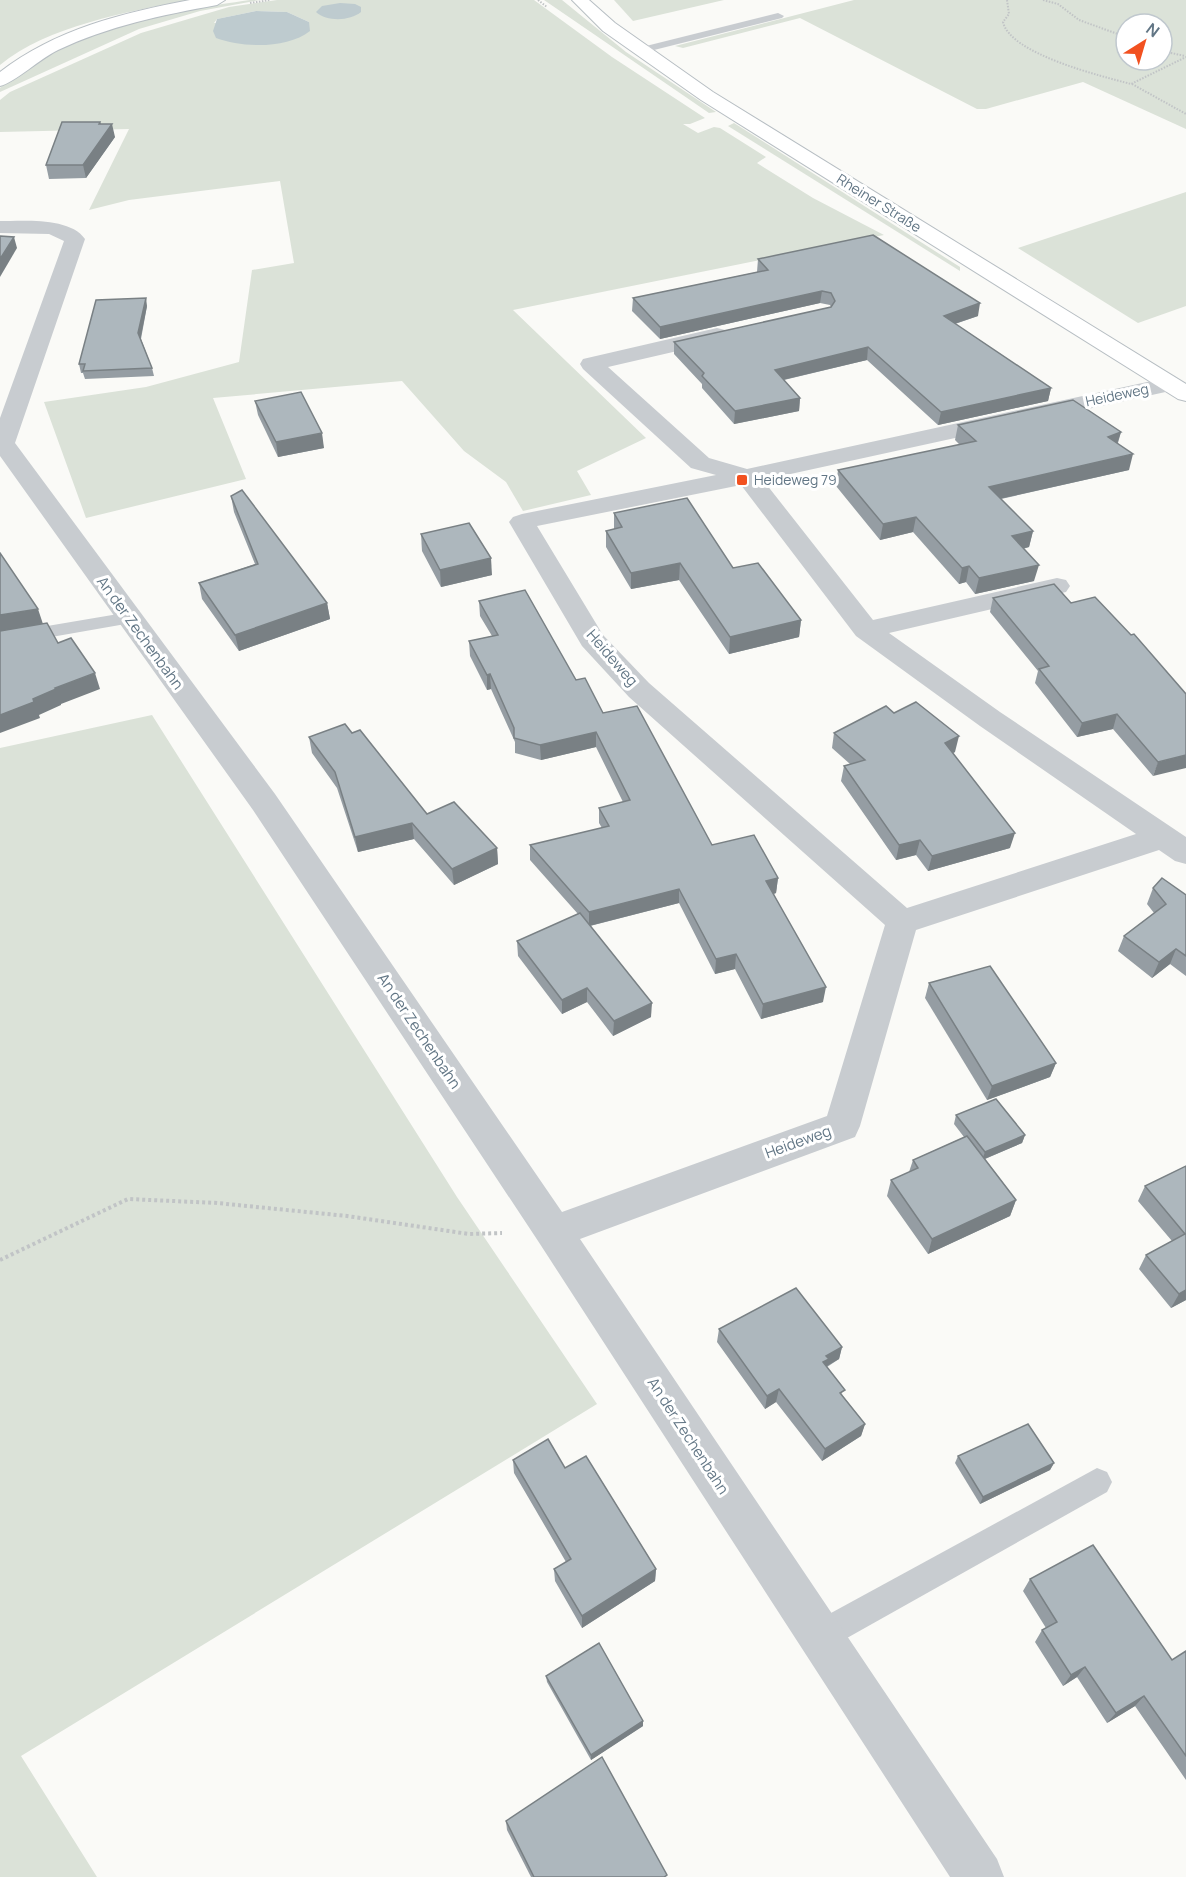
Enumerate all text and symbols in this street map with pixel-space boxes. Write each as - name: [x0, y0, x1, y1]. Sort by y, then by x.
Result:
- north arrow: [1114, 12, 1174, 72]
- text: N: [1142, 18, 1164, 42]
- street label: Rheiner Straße: [833, 169, 925, 236]
- street label: Heideweg: [1084, 379, 1150, 410]
- place label: Heideweg 79: [754, 470, 837, 489]
- marker: Heideweg 79: [735, 473, 749, 487]
- street label: An der Zechenbahn: [92, 572, 189, 694]
- street label: Heideweg: [582, 625, 643, 691]
- street label: An der Zechenbahn: [373, 969, 466, 1093]
- street label: Heideweg: [762, 1120, 834, 1163]
- street label: An der Zechenbahn: [643, 1373, 734, 1498]

